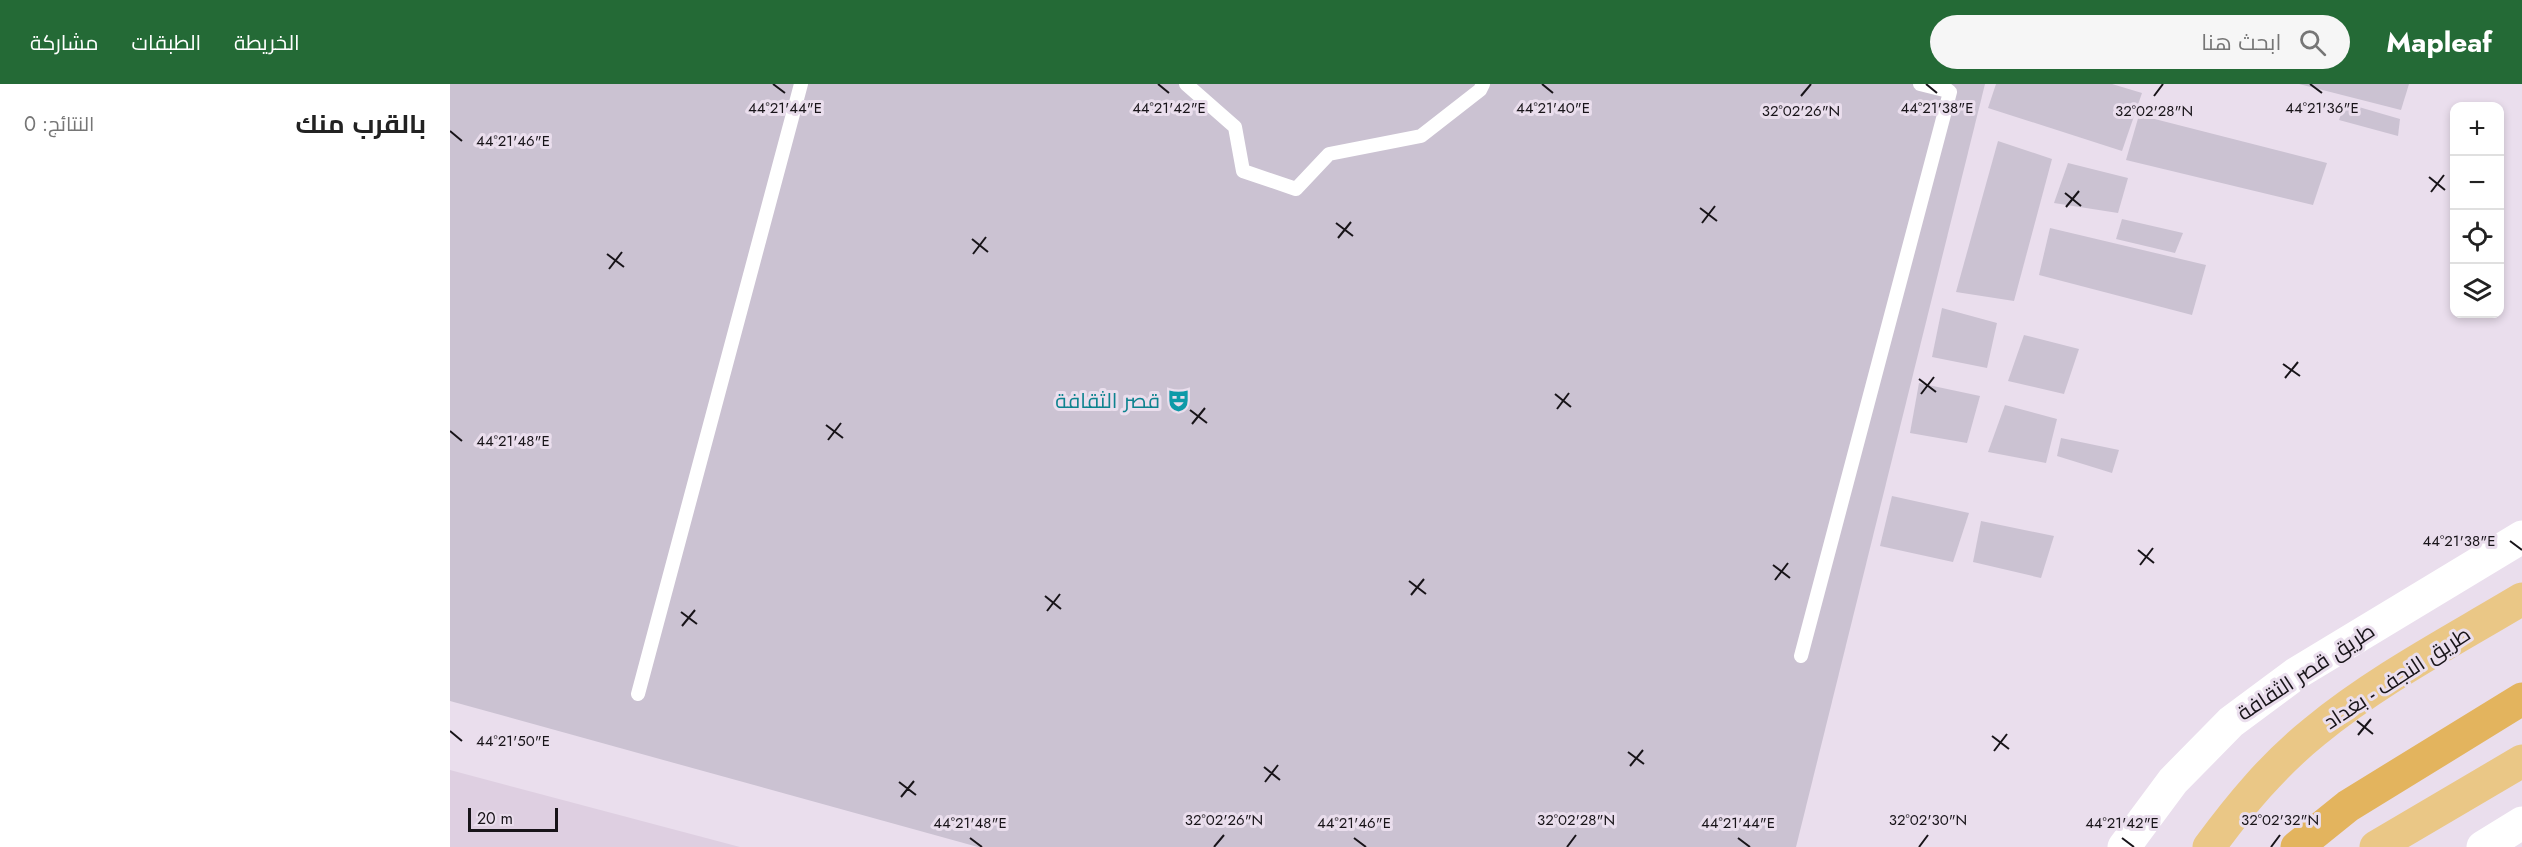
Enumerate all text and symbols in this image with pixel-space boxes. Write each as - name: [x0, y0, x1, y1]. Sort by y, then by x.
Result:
- search box: [1930, 15, 2350, 69]
- text: Mapleaf: [2386, 22, 2492, 63]
- text: ابحث هنا: [2201, 26, 2281, 58]
- icon: search: [2296, 26, 2329, 59]
- text: مشاركة: [30, 28, 99, 58]
- text: الطبقات: [132, 28, 201, 58]
- text: الخريطة: [234, 28, 300, 58]
- text: 44°21'44"E: [748, 97, 822, 119]
- text: 44°21'42"E: [1132, 97, 1206, 119]
- text: 44°21'40"E: [1516, 97, 1590, 119]
- text: 44°21'38"E: [1901, 97, 1973, 119]
- text: 44°21'36"E: [2285, 97, 2359, 119]
- text: 32°02'26"N: [1762, 100, 1840, 122]
- text: 32°02'28"N: [2115, 100, 2193, 122]
- map controls: [2450, 102, 2504, 318]
- button: +: [2450, 102, 2504, 156]
- text: بالقرب منك: [296, 105, 426, 143]
- text: النتائج: 0: [24, 110, 94, 139]
- text: 44°21'46"E: [476, 130, 550, 152]
- button: −: [2450, 156, 2504, 210]
- button: locate: [2450, 210, 2504, 264]
- button: layers: [2450, 264, 2504, 318]
- place label: قصر الثقافة: [1055, 386, 1160, 416]
- theatre icon: قصر الثقافة: [1165, 388, 1191, 414]
- text: 44°21'48"E: [476, 430, 550, 452]
- text: 44°21'38"E: [2423, 530, 2495, 552]
- street label: طريق قصر الثقافة: [2231, 616, 2381, 728]
- street label: طريق النجف - بغداد: [2318, 619, 2476, 737]
- text: 44°21'50"E: [476, 730, 550, 752]
- scale bar: [468, 805, 558, 832]
- text: 20 m: [477, 807, 513, 830]
- text: 32°02'26"N: [1185, 809, 1263, 831]
- text: 32°02'28"N: [1537, 809, 1615, 831]
- text: 32°02'30"N: [1889, 809, 1967, 831]
- text: 32°02'32"N: [2241, 809, 2319, 831]
- text: 44°21'48"E: [933, 812, 1007, 834]
- text: 44°21'46"E: [1317, 812, 1391, 834]
- text: 44°21'44"E: [1701, 812, 1775, 834]
- text: 44°21'42"E: [2085, 812, 2159, 834]

